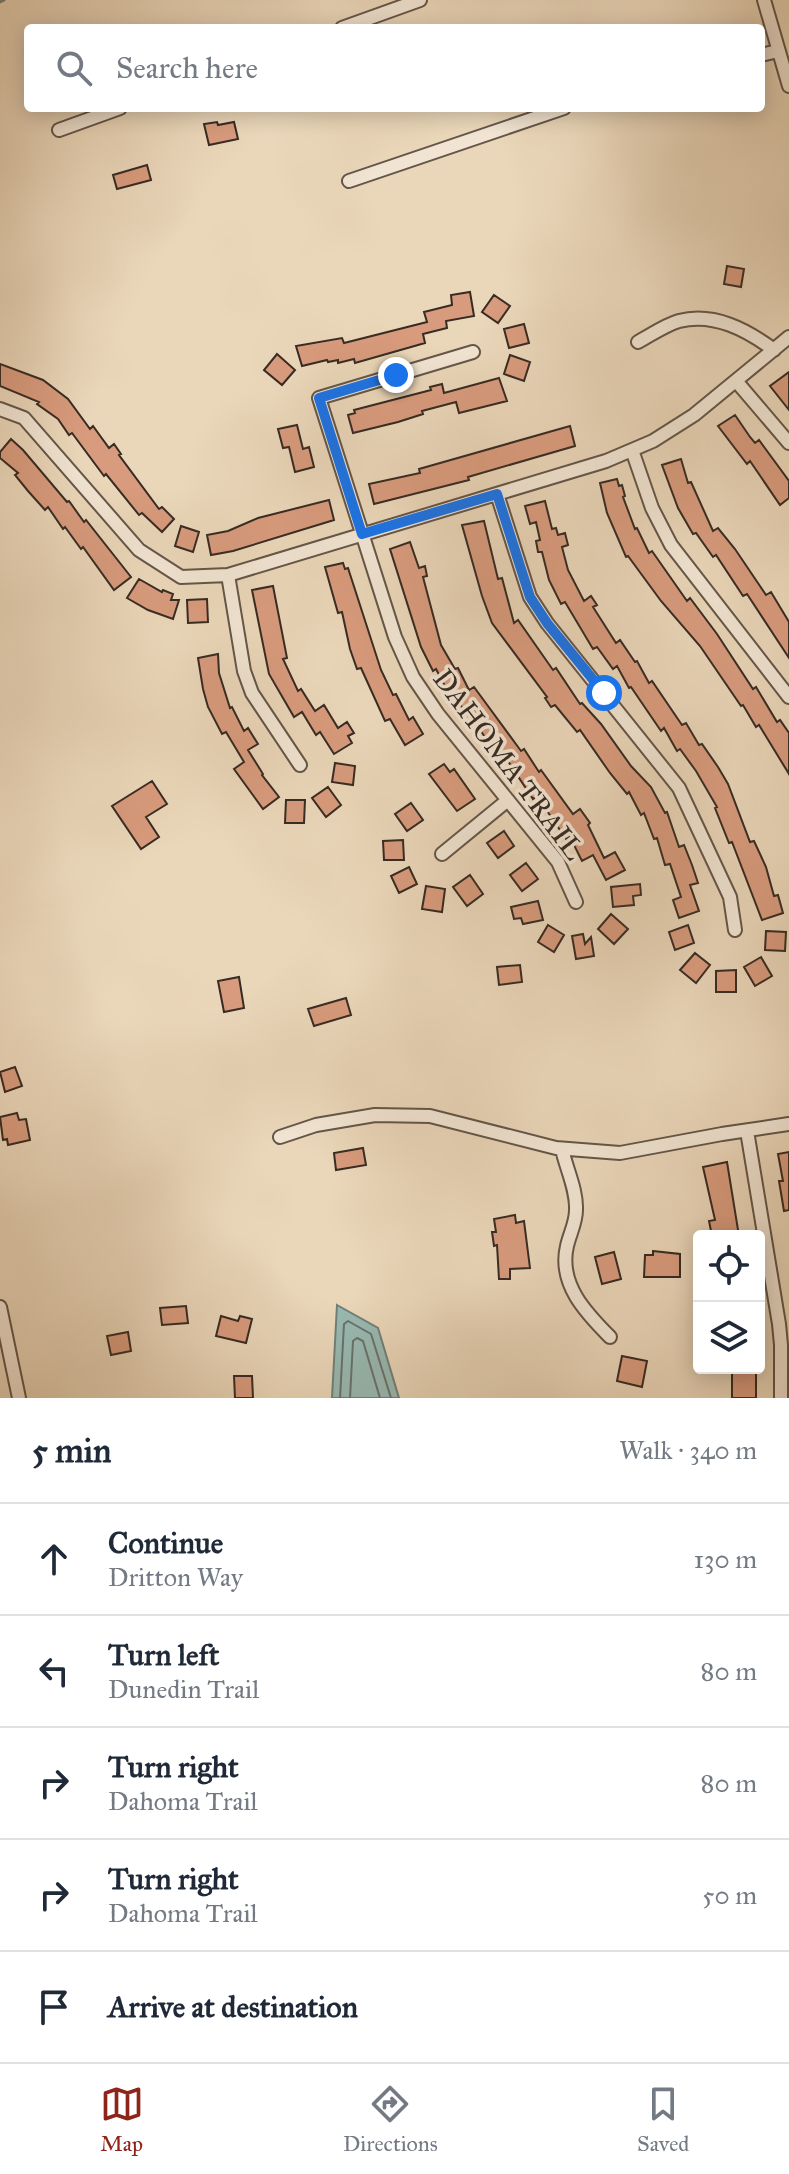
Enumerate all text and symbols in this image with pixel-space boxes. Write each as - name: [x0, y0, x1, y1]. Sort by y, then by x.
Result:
- search box: [24, 24, 765, 112]
- icon: search: [52, 46, 96, 90]
- text: Search here: [116, 50, 258, 86]
- route end: [378, 357, 414, 393]
- street label: DAHOMA TRAIL: [426, 662, 592, 867]
- route start: [586, 675, 622, 711]
- map controls: [693, 1230, 765, 1374]
- button: locate: [693, 1230, 765, 1302]
- button: layers: [693, 1302, 765, 1374]
- text: 5 min: [32, 1430, 111, 1471]
- text: Walk · 340 m: [619, 1434, 757, 1466]
- text: Continue: [108, 1525, 223, 1561]
- icon: ahead: [32, 1537, 76, 1581]
- text: 130 m: [694, 1543, 757, 1575]
- text: Dritton Way: [108, 1561, 243, 1593]
- text: Turn left: [108, 1637, 219, 1673]
- icon: left: [32, 1649, 76, 1693]
- text: 80 m: [701, 1655, 757, 1687]
- text: Dunedin Trail: [108, 1673, 259, 1705]
- text: Turn right: [108, 1749, 239, 1785]
- icon: right: [32, 1761, 76, 1805]
- text: 80 m: [701, 1767, 757, 1799]
- text: Dahoma Trail: [108, 1785, 258, 1817]
- text: Turn right: [108, 1861, 239, 1897]
- icon: right: [32, 1873, 76, 1917]
- text: 50 m: [702, 1879, 757, 1911]
- text: Dahoma Trail: [108, 1897, 258, 1929]
- icon: arrive: [32, 1985, 76, 2029]
- text: Arrive at destination: [108, 1989, 358, 2025]
- tab: Map: [100, 2082, 144, 2157]
- tab: Directions: [343, 2082, 438, 2157]
- tab: Saved: [637, 2082, 689, 2157]

